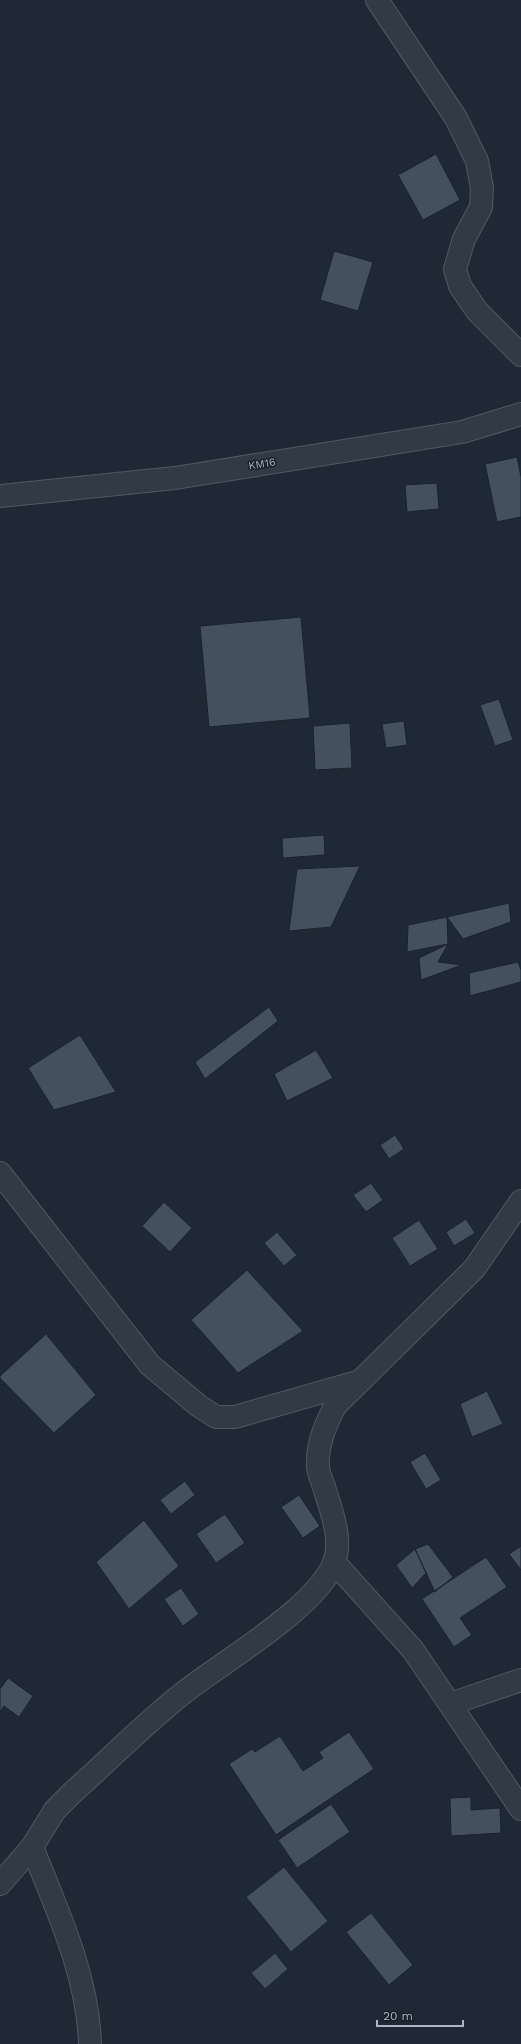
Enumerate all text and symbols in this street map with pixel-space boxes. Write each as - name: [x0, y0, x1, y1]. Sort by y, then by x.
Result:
- street label: KM16: [247, 455, 277, 473]
- scale bar: [377, 2002, 463, 2028]
- text: 20 m: [383, 2009, 413, 2023]

